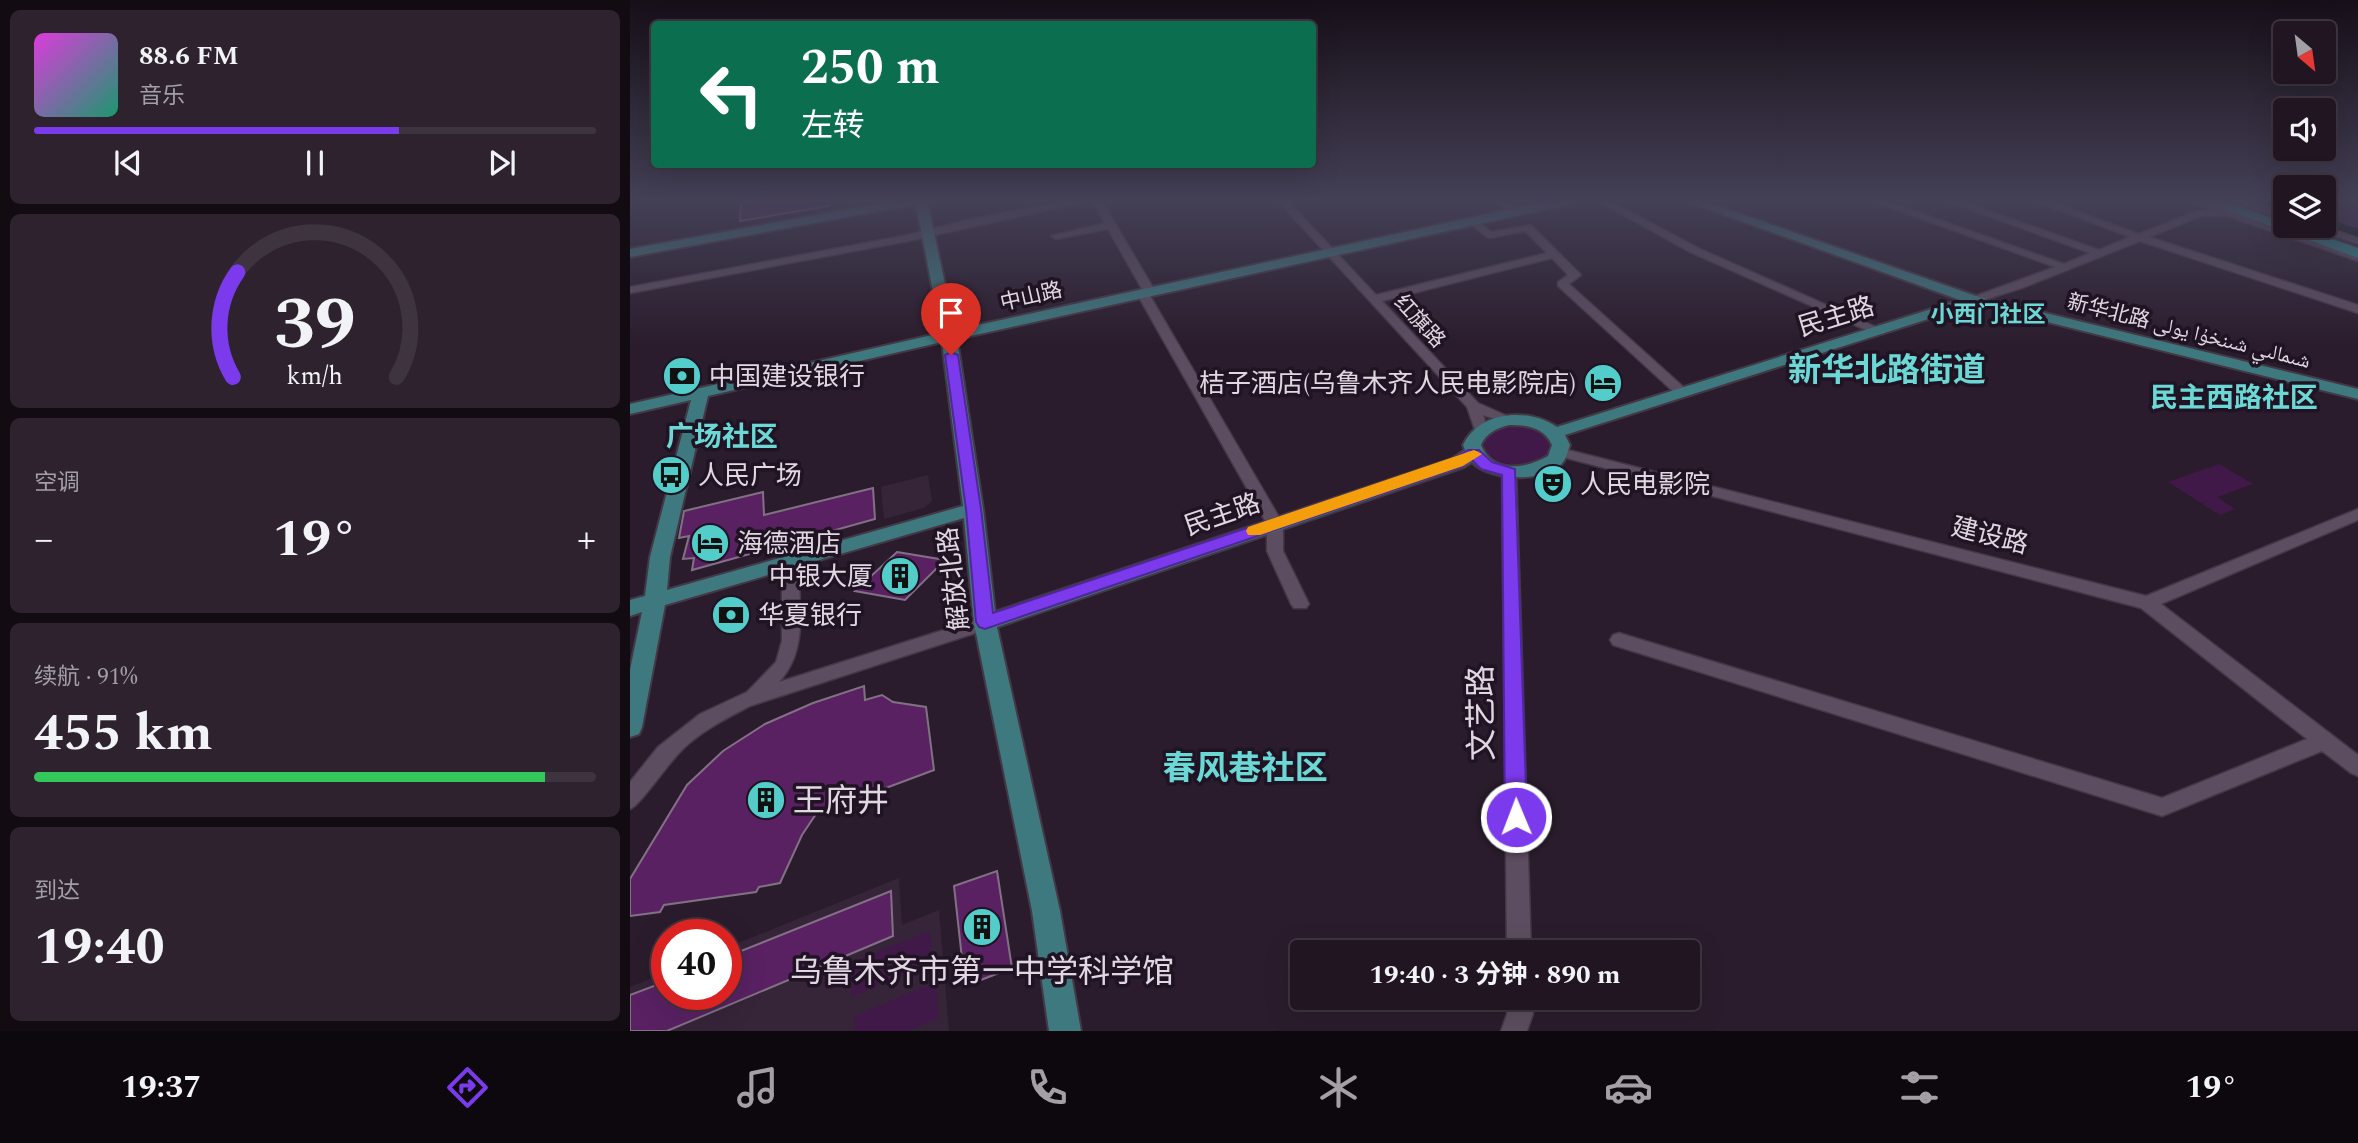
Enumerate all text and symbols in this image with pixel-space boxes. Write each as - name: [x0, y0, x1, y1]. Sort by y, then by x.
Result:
- north arrow: [2273, 21, 2336, 84]
- map controls: [2273, 21, 2336, 238]
- text: 250 m: [801, 31, 940, 106]
- text: 88.6 FM: [139, 36, 239, 76]
- icon: left: [686, 49, 777, 140]
- text: 音乐: [139, 79, 185, 114]
- button: sound: [2273, 98, 2336, 161]
- text: 左转: [801, 102, 865, 151]
- icon: previous: [109, 144, 147, 182]
- icon: pause: [296, 144, 334, 182]
- icon: next: [483, 144, 521, 182]
- button: layers: [2273, 175, 2336, 238]
- text: 39: [274, 271, 356, 382]
- street label: 中山路: [997, 274, 1066, 320]
- pin: [921, 283, 981, 355]
- street label: 民主路: [1793, 286, 1879, 347]
- street label: 新华北路 شىمالىي شىنخۇا يولى: [2064, 286, 2314, 378]
- street label: 红旗路: [1386, 288, 1452, 356]
- icon: arrive: [932, 294, 970, 332]
- district label: 小西门社区: [1931, 298, 2046, 333]
- district label: 新华北路街道: [1788, 346, 1986, 396]
- bank icon: 中国建设银行: [661, 355, 703, 397]
- place label: 中国建设银行: [709, 357, 865, 397]
- text: km/h: [287, 358, 343, 396]
- hotel icon: 桔子酒店(乌鲁木齐人民电影院店): [1582, 362, 1624, 404]
- place label: 桔子酒店(乌鲁木齐人民电影院店): [1199, 364, 1576, 404]
- district label: 民主西路社区: [2150, 377, 2318, 420]
- district label: 广场社区: [666, 416, 778, 459]
- bus stop icon: 人民广场: [650, 454, 692, 496]
- place label: 人民广场: [698, 456, 802, 496]
- theatre icon: 人民电影院: [1532, 463, 1574, 505]
- place label: 人民电影院: [1580, 465, 1710, 505]
- text: 空调: [34, 466, 80, 501]
- street label: 民主路: [1179, 483, 1266, 547]
- text: 19°: [273, 500, 357, 579]
- street label: 建设路: [1947, 507, 2032, 565]
- text: −: [34, 511, 53, 569]
- text: +: [577, 511, 596, 569]
- hotel icon: 海德酒店: [689, 522, 731, 564]
- place label: 海德酒店: [737, 524, 841, 564]
- street label: 解放北路: [928, 525, 980, 633]
- building icon: 中银大厦: [879, 555, 921, 597]
- place label: 中银大厦: [769, 557, 873, 597]
- bank icon: 华夏银行: [710, 594, 752, 636]
- place label: 华夏银行: [758, 596, 862, 636]
- text: 续航 · 91%: [34, 660, 138, 695]
- street label: 文艺路: [1457, 665, 1508, 761]
- text: 455 km: [34, 694, 213, 773]
- district label: 春风巷社区: [1163, 744, 1328, 794]
- place label: 王府井: [793, 777, 889, 826]
- building icon: 王府井: [745, 779, 787, 821]
- position arrow: [1479, 780, 1553, 854]
- text: 到达: [34, 874, 80, 909]
- building icon: 乌鲁木齐市第一中学科学馆: [961, 906, 1003, 948]
- text: 19:40: [34, 908, 165, 987]
- speed limit sign: 40: [651, 919, 742, 1010]
- place label: 乌鲁木齐市第一中学科学馆: [790, 948, 1174, 997]
- text: 19:40 · 3 分钟 · 890 m: [1369, 955, 1621, 995]
- text: 19:37: [121, 1063, 201, 1112]
- icon: directions: [443, 1063, 492, 1112]
- icon: music: [733, 1063, 782, 1112]
- icon: phone: [1023, 1063, 1072, 1112]
- icon: climate: [1314, 1063, 1363, 1112]
- icon: car: [1604, 1063, 1653, 1112]
- icon: filters: [1895, 1063, 1944, 1112]
- text: 19°: [2185, 1063, 2237, 1112]

